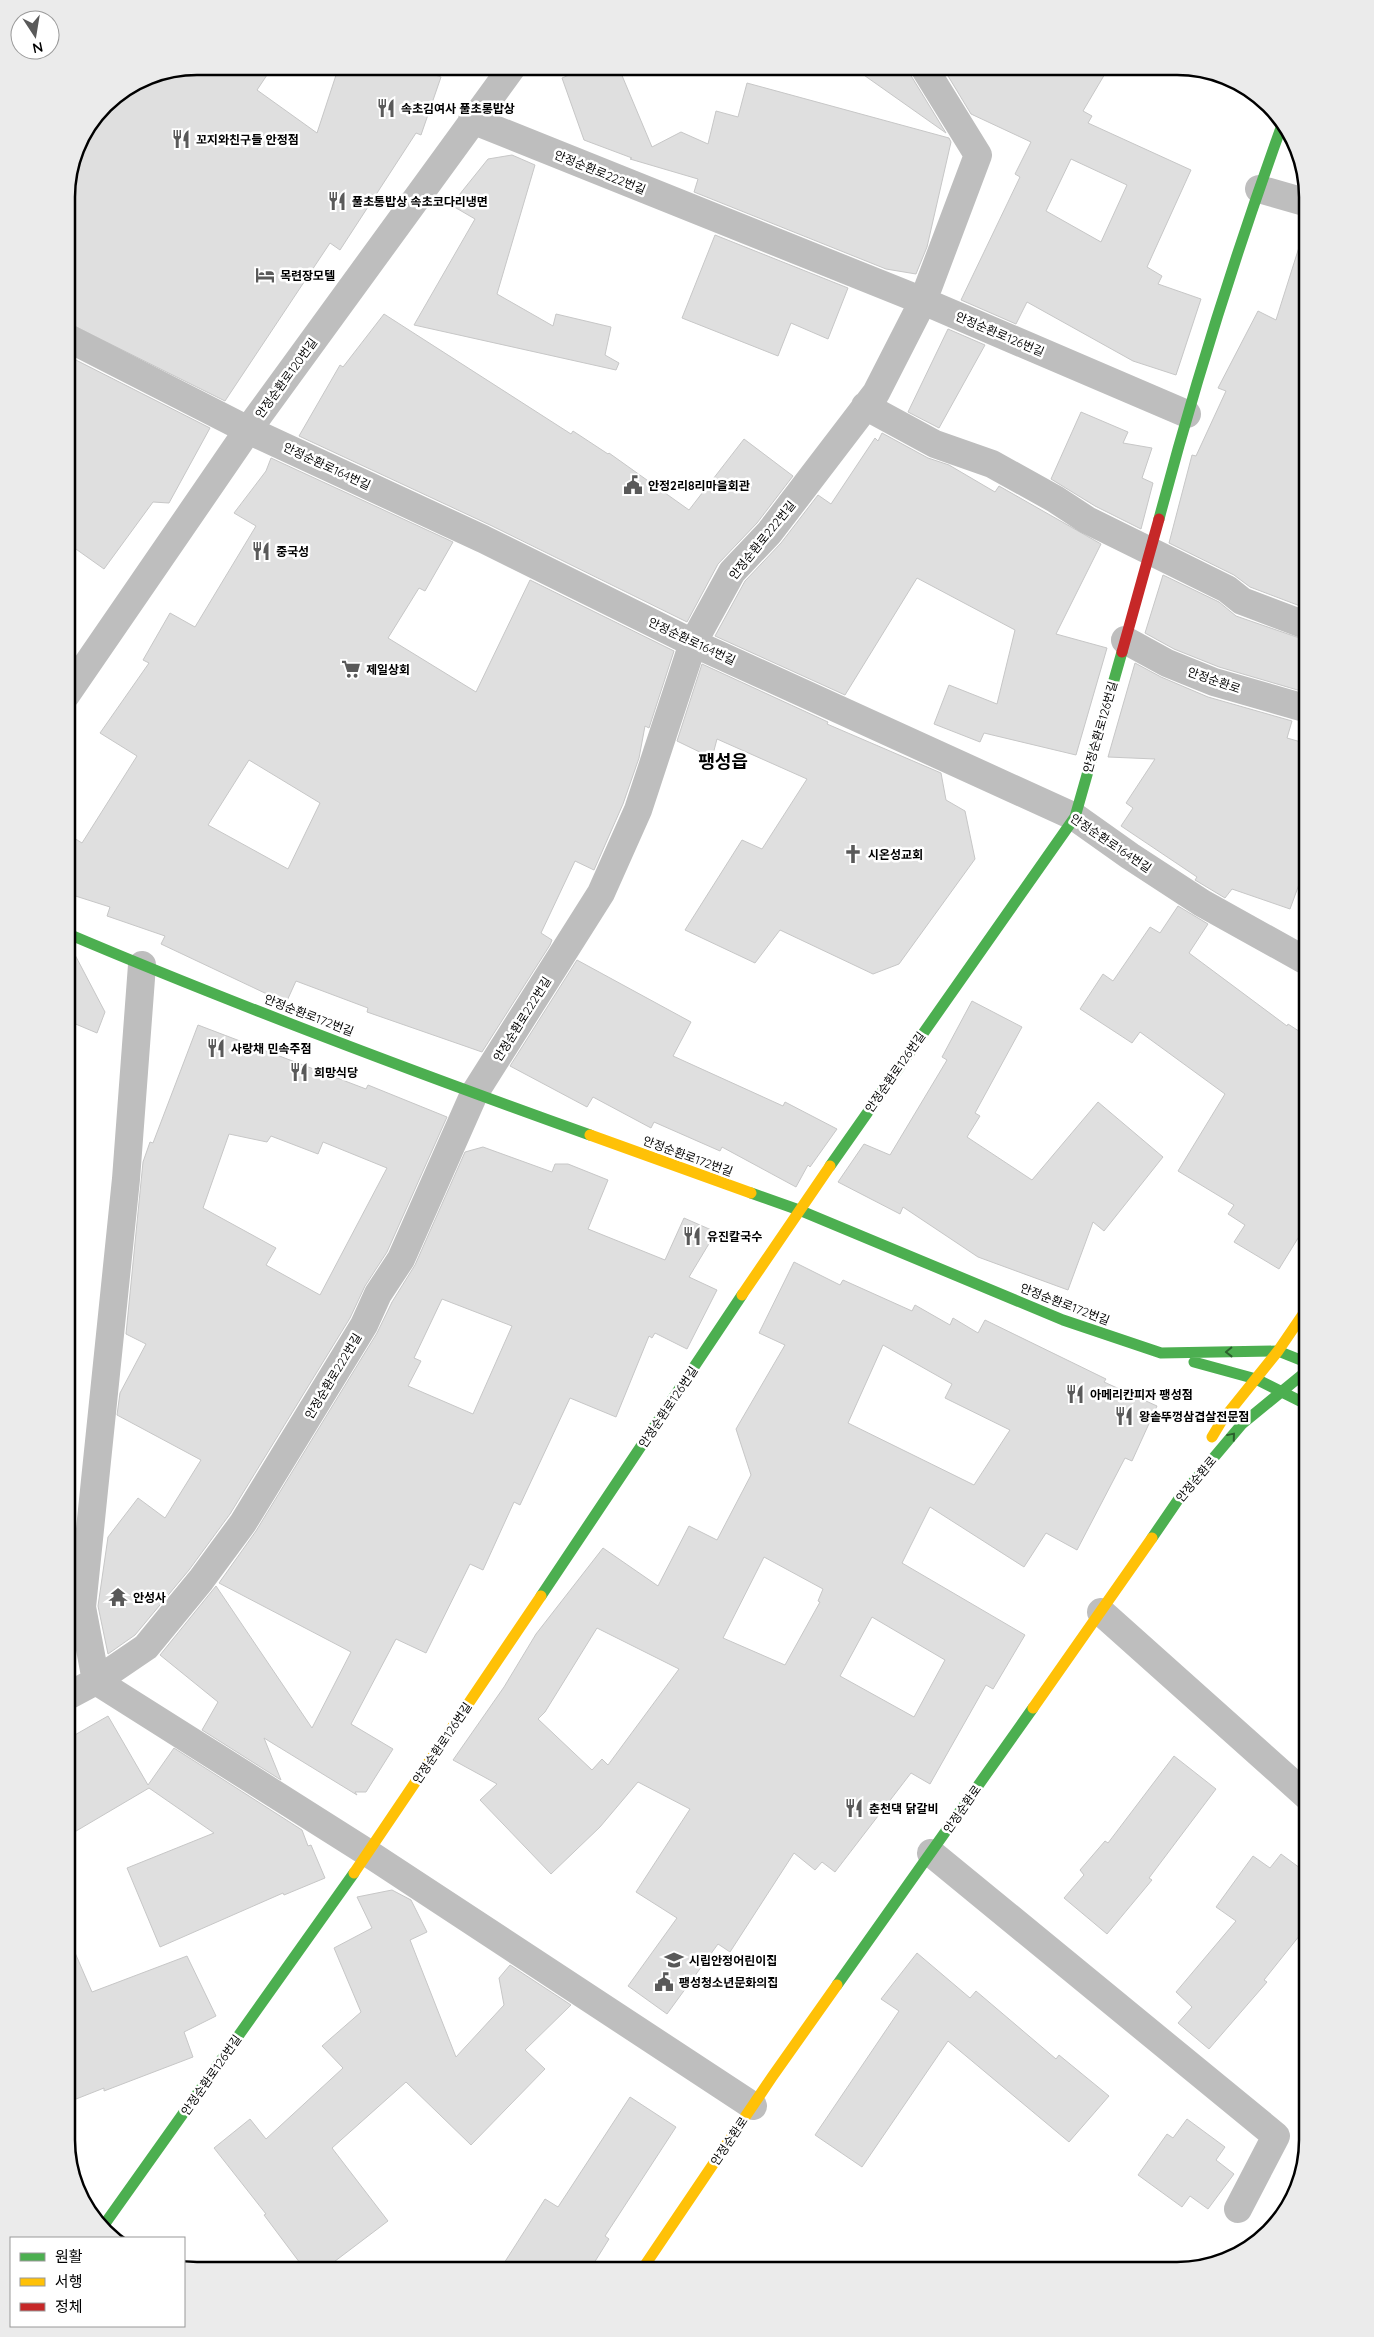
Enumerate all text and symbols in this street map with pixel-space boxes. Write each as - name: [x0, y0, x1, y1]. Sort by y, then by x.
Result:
- north arrow: [10, 10, 60, 60]
- text: N: [31, 38, 45, 58]
- restaurant icon: 속초김여사 풀초롱밥상: [375, 97, 397, 119]
- place label: 속초김여사 풀초롱밥상: [401, 101, 515, 116]
- restaurant icon: 꼬지와친구들 안정점: [170, 128, 192, 150]
- place label: 꼬지와친구들 안정점: [196, 132, 299, 147]
- street label: 안정순환로222번길: [552, 147, 648, 197]
- restaurant icon: 풀초통밥상 속초코다리냉면: [326, 190, 348, 212]
- place label: 풀초통밥상 속초코다리냉면: [352, 194, 488, 209]
- hotel icon: 목련장모텔: [254, 264, 276, 286]
- place label: 목련장모텔: [280, 268, 335, 283]
- street label: 안정순환로126번길: [953, 309, 1047, 359]
- street label: 안정순환로120번길: [252, 335, 320, 421]
- street label: 안정순환로164번길: [281, 439, 373, 493]
- public building icon: 안정2리8리마을회관: [622, 474, 644, 496]
- place label: 안정2리8리마을회관: [648, 478, 750, 493]
- street label: 안정순환로222번길: [726, 497, 798, 583]
- restaurant icon: 중국성: [250, 540, 272, 562]
- place label: 중국성: [276, 544, 309, 559]
- street label: 안정순환로164번길: [646, 614, 738, 668]
- supermarket icon: 제일상회: [340, 658, 362, 680]
- place label: 제일상회: [366, 662, 410, 677]
- street label: 안정순환로: [1185, 664, 1243, 696]
- street label: 안정순환로126번길: [1080, 679, 1120, 775]
- district label: 팽성읍: [698, 750, 748, 773]
- street label: 안정순환로164번길: [1068, 810, 1154, 876]
- church icon: 시온성교회: [842, 843, 864, 865]
- place label: 시온성교회: [868, 847, 923, 862]
- street label: 안정순환로222번길: [490, 974, 554, 1064]
- street label: 안정순환로172번길: [262, 991, 356, 1039]
- street label: 안정순환로126번길: [862, 1029, 928, 1115]
- restaurant icon: 사랑채 민속주점: [205, 1037, 227, 1059]
- place label: 사랑채 민속주점: [231, 1041, 312, 1056]
- restaurant icon: 희망식당: [288, 1061, 310, 1083]
- place label: 희망식당: [314, 1065, 358, 1080]
- street label: 안정순환로172번길: [641, 1133, 735, 1179]
- restaurant icon: 유진칼국수: [681, 1225, 703, 1247]
- place label: 유진칼국수: [707, 1229, 762, 1244]
- street label: 안정순환로172번길: [1018, 1280, 1112, 1328]
- street label: 안정순환로222번길: [302, 1330, 364, 1422]
- one-way arrow: [1225, 1347, 1233, 1357]
- street label: 안정순환로126번길: [635, 1363, 701, 1451]
- restaurant icon: 아메리칸피자 팽성점: [1064, 1383, 1086, 1405]
- place label: 아메리칸피자 팽성점: [1090, 1387, 1193, 1402]
- restaurant icon: 왕솥뚜껑삼겹살전문점: [1113, 1405, 1135, 1427]
- place label: 왕솥뚜껑삼겹살전문점: [1139, 1409, 1249, 1424]
- one-way arrow: [1226, 1433, 1235, 1442]
- street label: 안정순환로: [1173, 1453, 1219, 1505]
- temple icon: 안성사: [107, 1586, 129, 1608]
- place label: 안성사: [133, 1590, 166, 1605]
- street label: 안정순환로126번길: [409, 1699, 475, 1787]
- street label: 안정순환로: [940, 1782, 984, 1836]
- restaurant icon: 춘천댁 닭갈비: [843, 1797, 865, 1819]
- place label: 춘천댁 닭갈비: [869, 1801, 939, 1816]
- school or university icon: 시립안정어린이집: [663, 1949, 685, 1971]
- place label: 시립안정어린이집: [689, 1953, 777, 1968]
- public building icon: 팽성청소년문화의집: [653, 1971, 675, 1993]
- place label: 팽성청소년문화의집: [679, 1975, 778, 1990]
- street label: 안정순환로126번길: [178, 2032, 244, 2118]
- street label: 안정순환로: [707, 2114, 751, 2168]
- legend: [10, 2237, 185, 2327]
- text: 원활: [55, 2247, 83, 2266]
- text: 서행: [55, 2272, 83, 2291]
- text: 정체: [55, 2297, 83, 2316]

